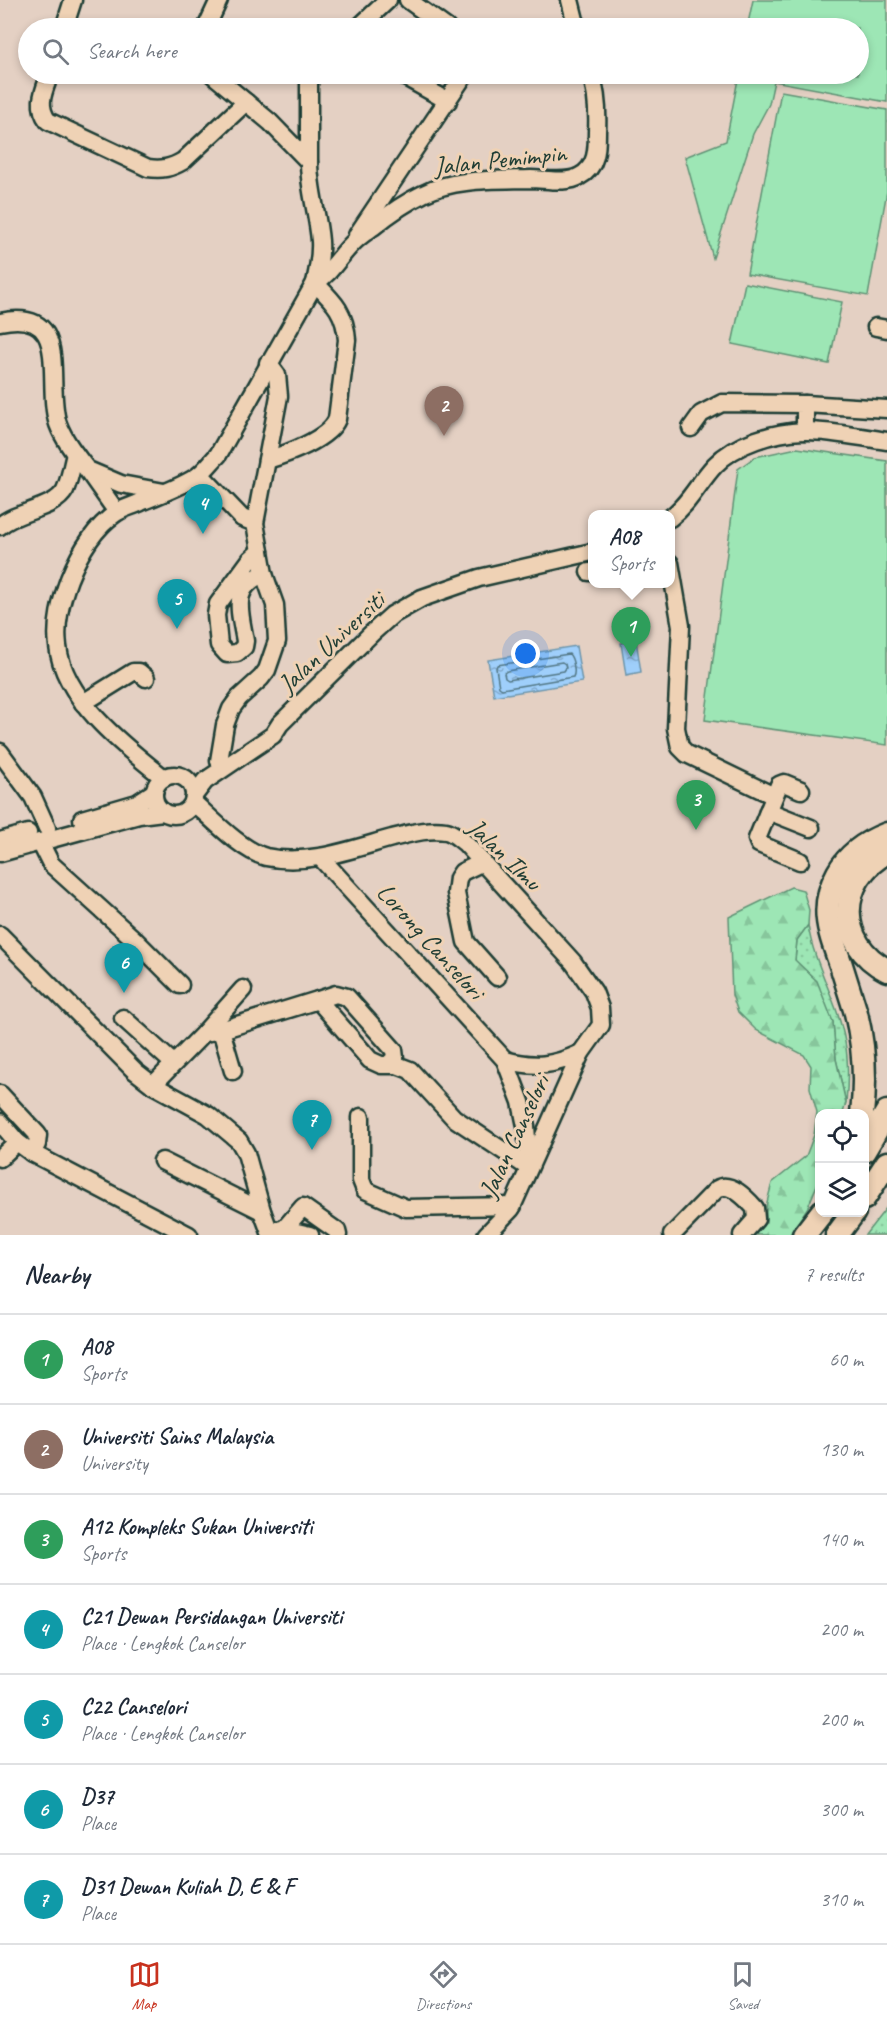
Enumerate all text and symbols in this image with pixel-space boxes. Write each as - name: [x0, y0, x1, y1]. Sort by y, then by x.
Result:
- search box: [18, 18, 869, 84]
- icon: search: [39, 35, 72, 68]
- text: Search here: [87, 37, 177, 65]
- street label: Jalan Pemimpin: [430, 136, 569, 183]
- pin: 2: [424, 386, 464, 436]
- pin: 4: [184, 484, 222, 534]
- popup: [588, 510, 675, 588]
- text: A08: [609, 523, 640, 551]
- text: Sports: [609, 551, 654, 576]
- pin: 5: [158, 580, 196, 629]
- street label: Jalan Universiti: [269, 582, 394, 702]
- pin: 1: [612, 608, 650, 657]
- your location: [511, 639, 540, 668]
- pin: 3: [676, 780, 716, 830]
- street label: Jalan Ilmu: [459, 810, 550, 899]
- street label: Lorong Canselori: [370, 876, 494, 1009]
- pin: 6: [104, 944, 144, 993]
- street label: Jalan Canselori: [471, 1067, 559, 1205]
- pin: 7: [292, 1100, 332, 1150]
- map controls: [815, 1109, 869, 1217]
- button: locate: [815, 1109, 869, 1163]
- button: layers: [815, 1163, 869, 1217]
- text: Nearby: [24, 1258, 89, 1291]
- text: 7 results: [804, 1262, 863, 1287]
- text: A08: [81, 1333, 112, 1361]
- text: 1: [39, 1347, 48, 1372]
- text: 60 m: [829, 1347, 863, 1372]
- text: Sports: [81, 1361, 126, 1386]
- text: Universiti Sains Malaysia: [81, 1423, 273, 1451]
- text: 2: [39, 1437, 48, 1462]
- text: 130 m: [820, 1437, 863, 1462]
- text: University: [81, 1451, 148, 1476]
- text: A12 Kompleks Sukan Universiti: [81, 1513, 312, 1541]
- text: 3: [39, 1527, 48, 1552]
- text: 140 m: [820, 1527, 863, 1552]
- text: Sports: [81, 1541, 126, 1566]
- text: C21 Dewan Persidangan Universiti: [81, 1603, 342, 1631]
- text: 4: [39, 1617, 48, 1642]
- text: 200 m: [820, 1617, 863, 1642]
- text: Place · Lengkok Canselor: [81, 1631, 245, 1656]
- text: C22 Canselori: [81, 1693, 186, 1721]
- text: 5: [39, 1707, 48, 1732]
- text: 200 m: [820, 1707, 863, 1732]
- text: Place · Lengkok Canselor: [81, 1721, 245, 1746]
- text: D37: [81, 1783, 114, 1811]
- text: 6: [39, 1797, 48, 1822]
- text: 300 m: [820, 1797, 863, 1822]
- text: Place: [81, 1811, 116, 1836]
- text: D31 Dewan Kuliah D, E & F: [81, 1873, 294, 1901]
- text: 7: [39, 1887, 48, 1912]
- text: 310 m: [820, 1887, 863, 1912]
- text: Place: [81, 1901, 116, 1926]
- tab: Map: [128, 1958, 161, 2014]
- tab: Directions: [416, 1958, 471, 2014]
- tab: Saved: [726, 1958, 759, 2014]

